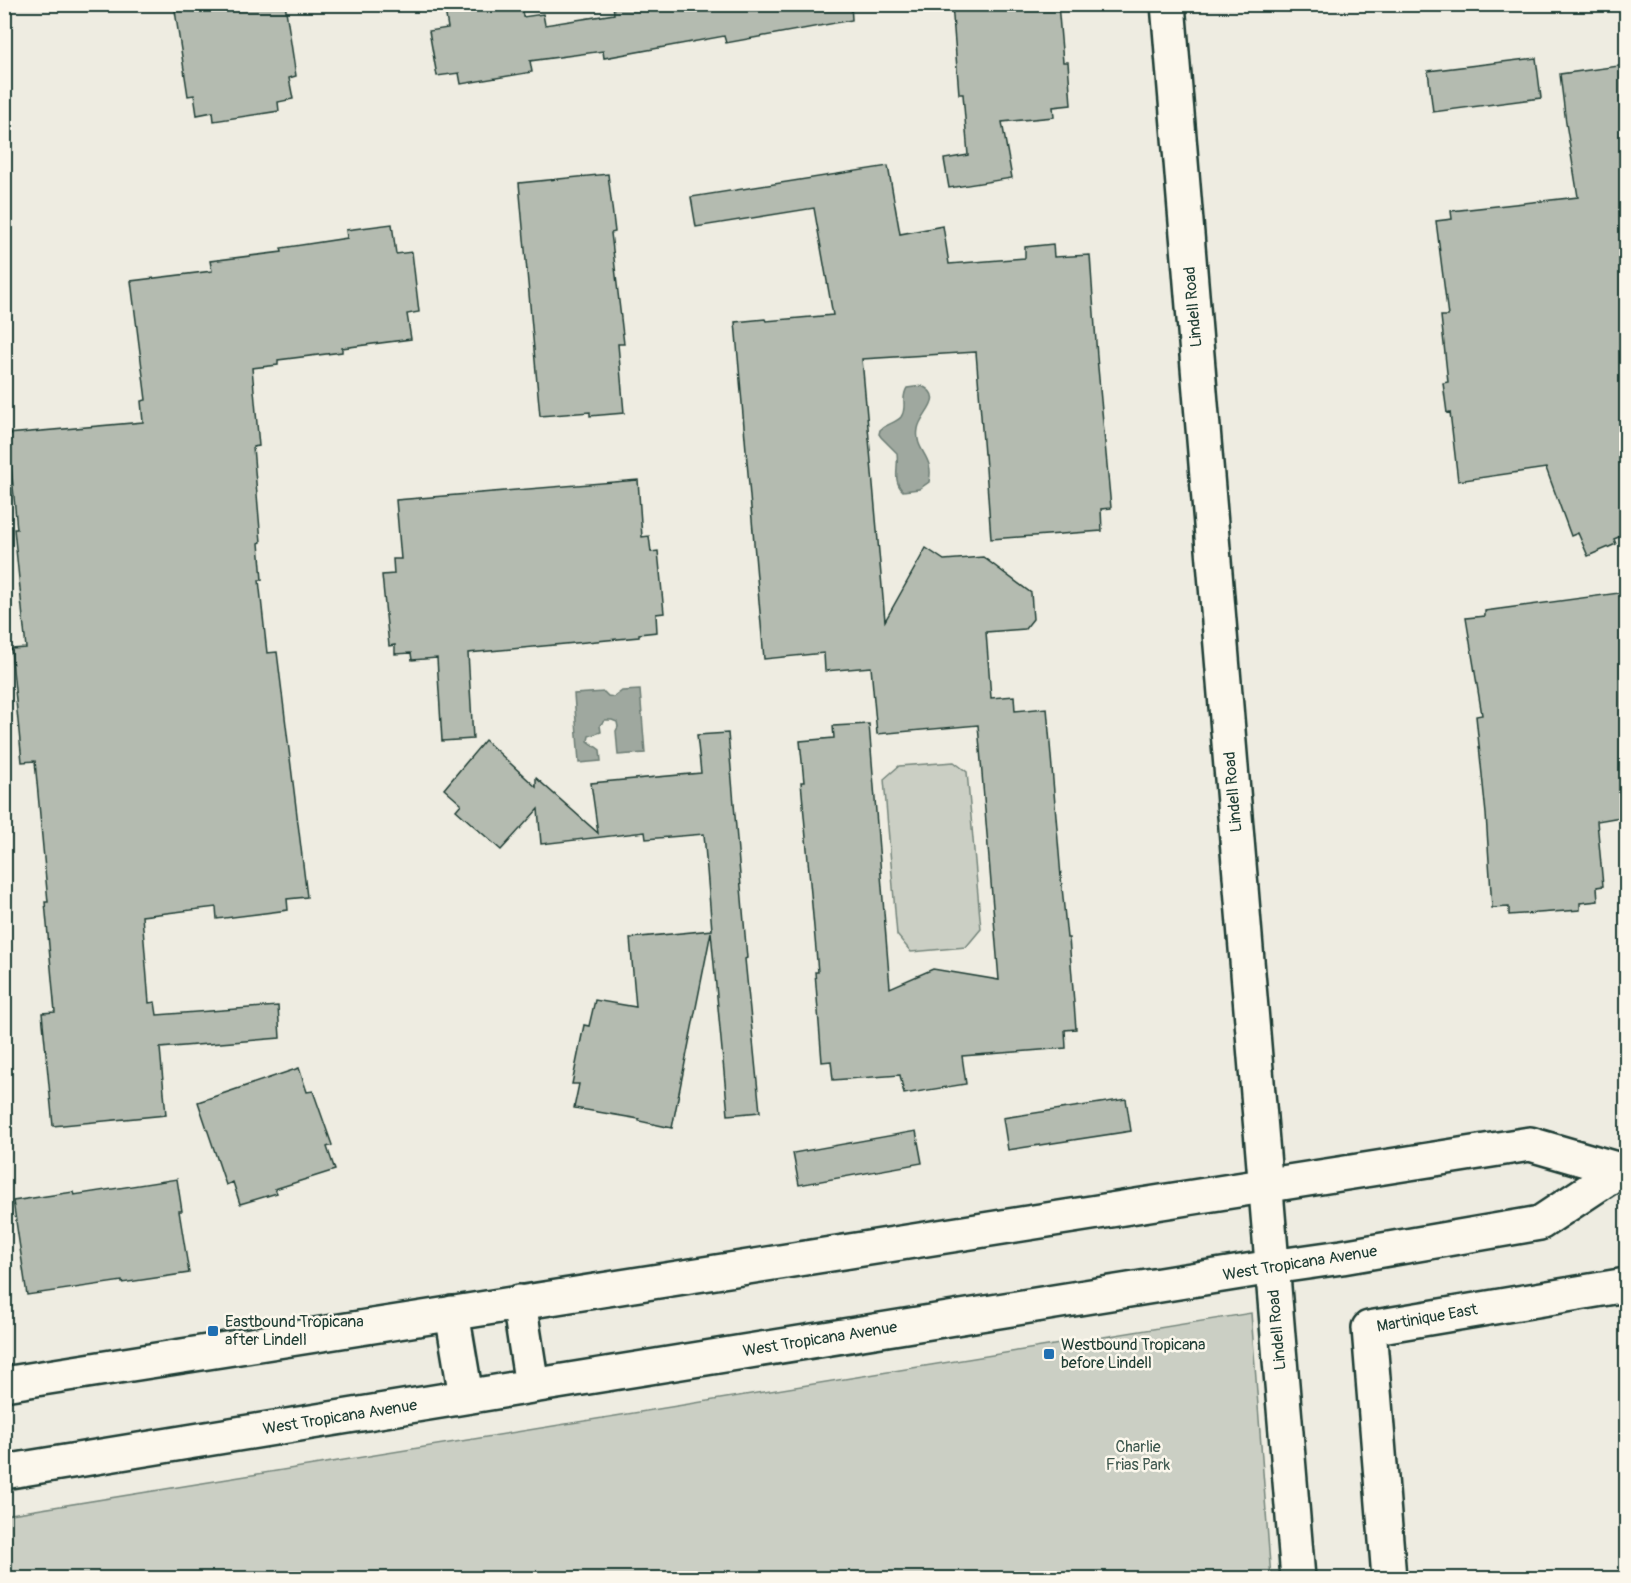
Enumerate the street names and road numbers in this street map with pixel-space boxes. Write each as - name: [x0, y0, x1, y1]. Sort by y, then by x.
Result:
- street label: Lindell Road: [1180, 266, 1206, 348]
- street label: Lindell Road: [1220, 751, 1246, 833]
- street label: West Tropicana Avenue: [1221, 1241, 1379, 1285]
- street label: Lindell Road: [1264, 1289, 1290, 1371]
- street label: Martinique East: [1375, 1299, 1479, 1337]
- street label: West Tropicana Avenue: [741, 1317, 899, 1361]
- street label: West Tropicana Avenue: [261, 1395, 419, 1439]

